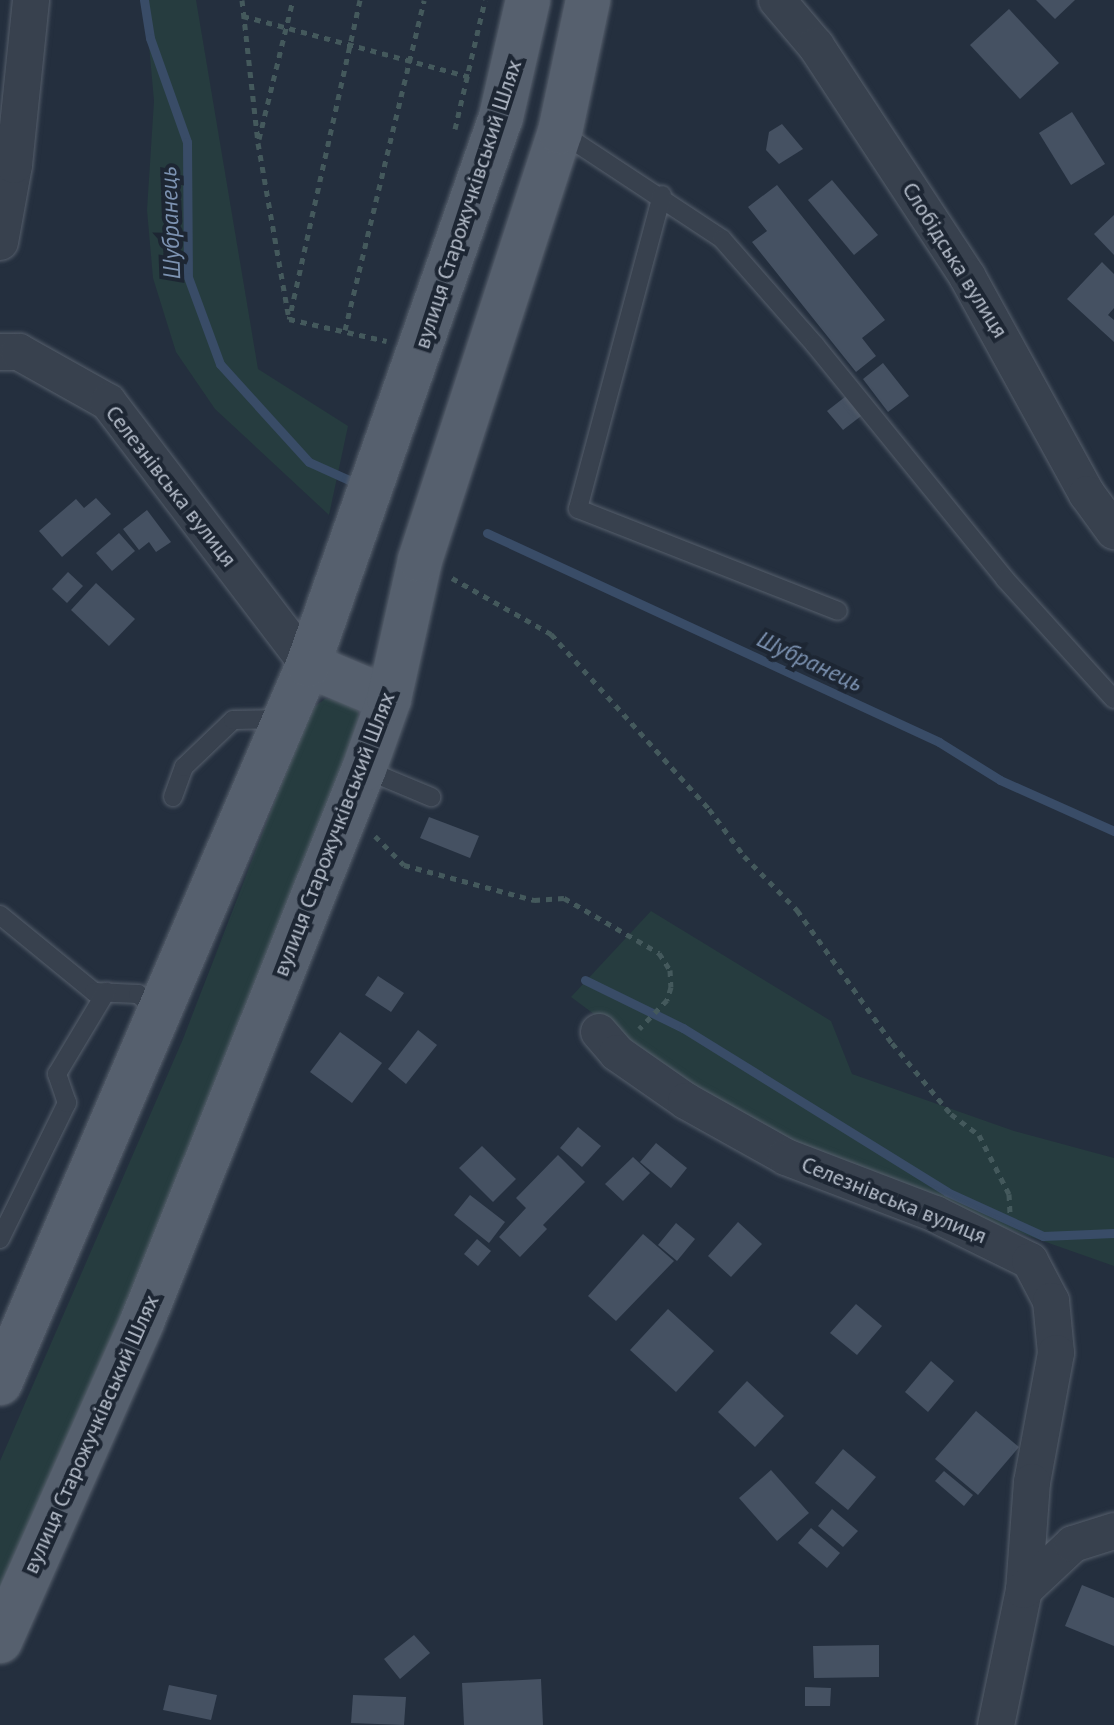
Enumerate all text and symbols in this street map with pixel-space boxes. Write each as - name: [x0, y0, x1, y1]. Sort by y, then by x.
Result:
- street label: вулиця Старожучківський Шлях: [409, 56, 527, 352]
- water label: Шубранець: [154, 166, 186, 280]
- street label: Слобідська вулиця: [897, 177, 1013, 343]
- street label: Селезнівська вулиця: [100, 400, 242, 572]
- water label: Шубранець: [753, 624, 867, 698]
- street label: вулиця Старожучківський Шлях: [267, 688, 401, 980]
- street label: Селезнівська вулиця: [798, 1151, 990, 1249]
- street label: вулиця Старожучківський Шлях: [17, 1290, 165, 1578]

